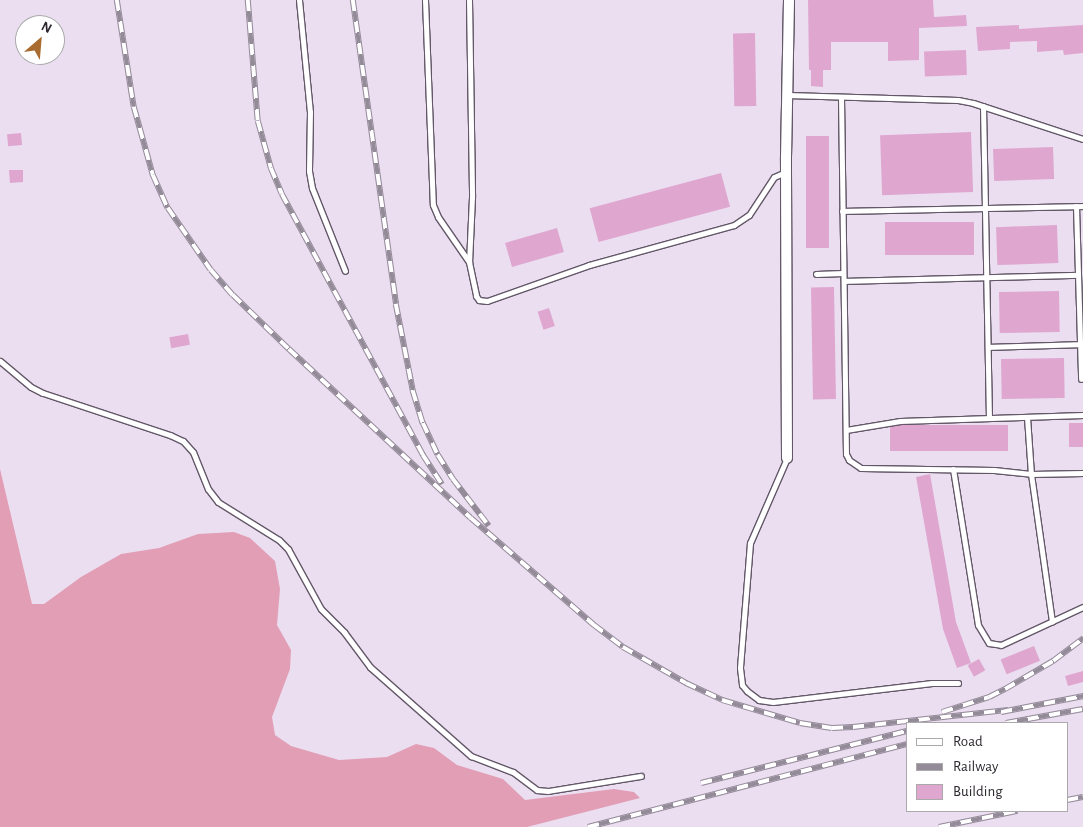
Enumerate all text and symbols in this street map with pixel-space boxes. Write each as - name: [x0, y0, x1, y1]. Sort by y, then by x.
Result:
- north arrow: [15, 15, 65, 65]
- text: N: [39, 19, 54, 36]
- legend: [906, 722, 1068, 812]
- text: Road: [953, 734, 983, 749]
- text: Railway: [953, 759, 998, 774]
- text: Building: [953, 784, 1003, 799]

